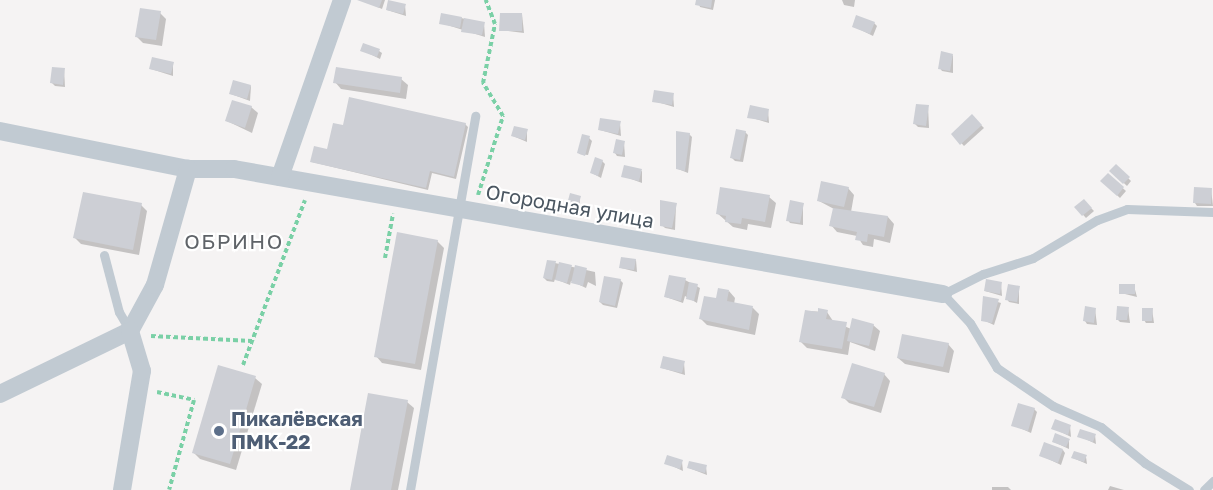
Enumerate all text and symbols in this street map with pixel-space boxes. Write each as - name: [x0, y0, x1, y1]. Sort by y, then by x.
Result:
- street label: Огородная улица: [484, 179, 656, 233]
- district label: ОБРИНО: [184, 228, 284, 254]
- place label: Пикалёвская ПМК-22: [231, 407, 363, 454]
- marker: Пикалёвская ПМК-22: [212, 424, 226, 438]

